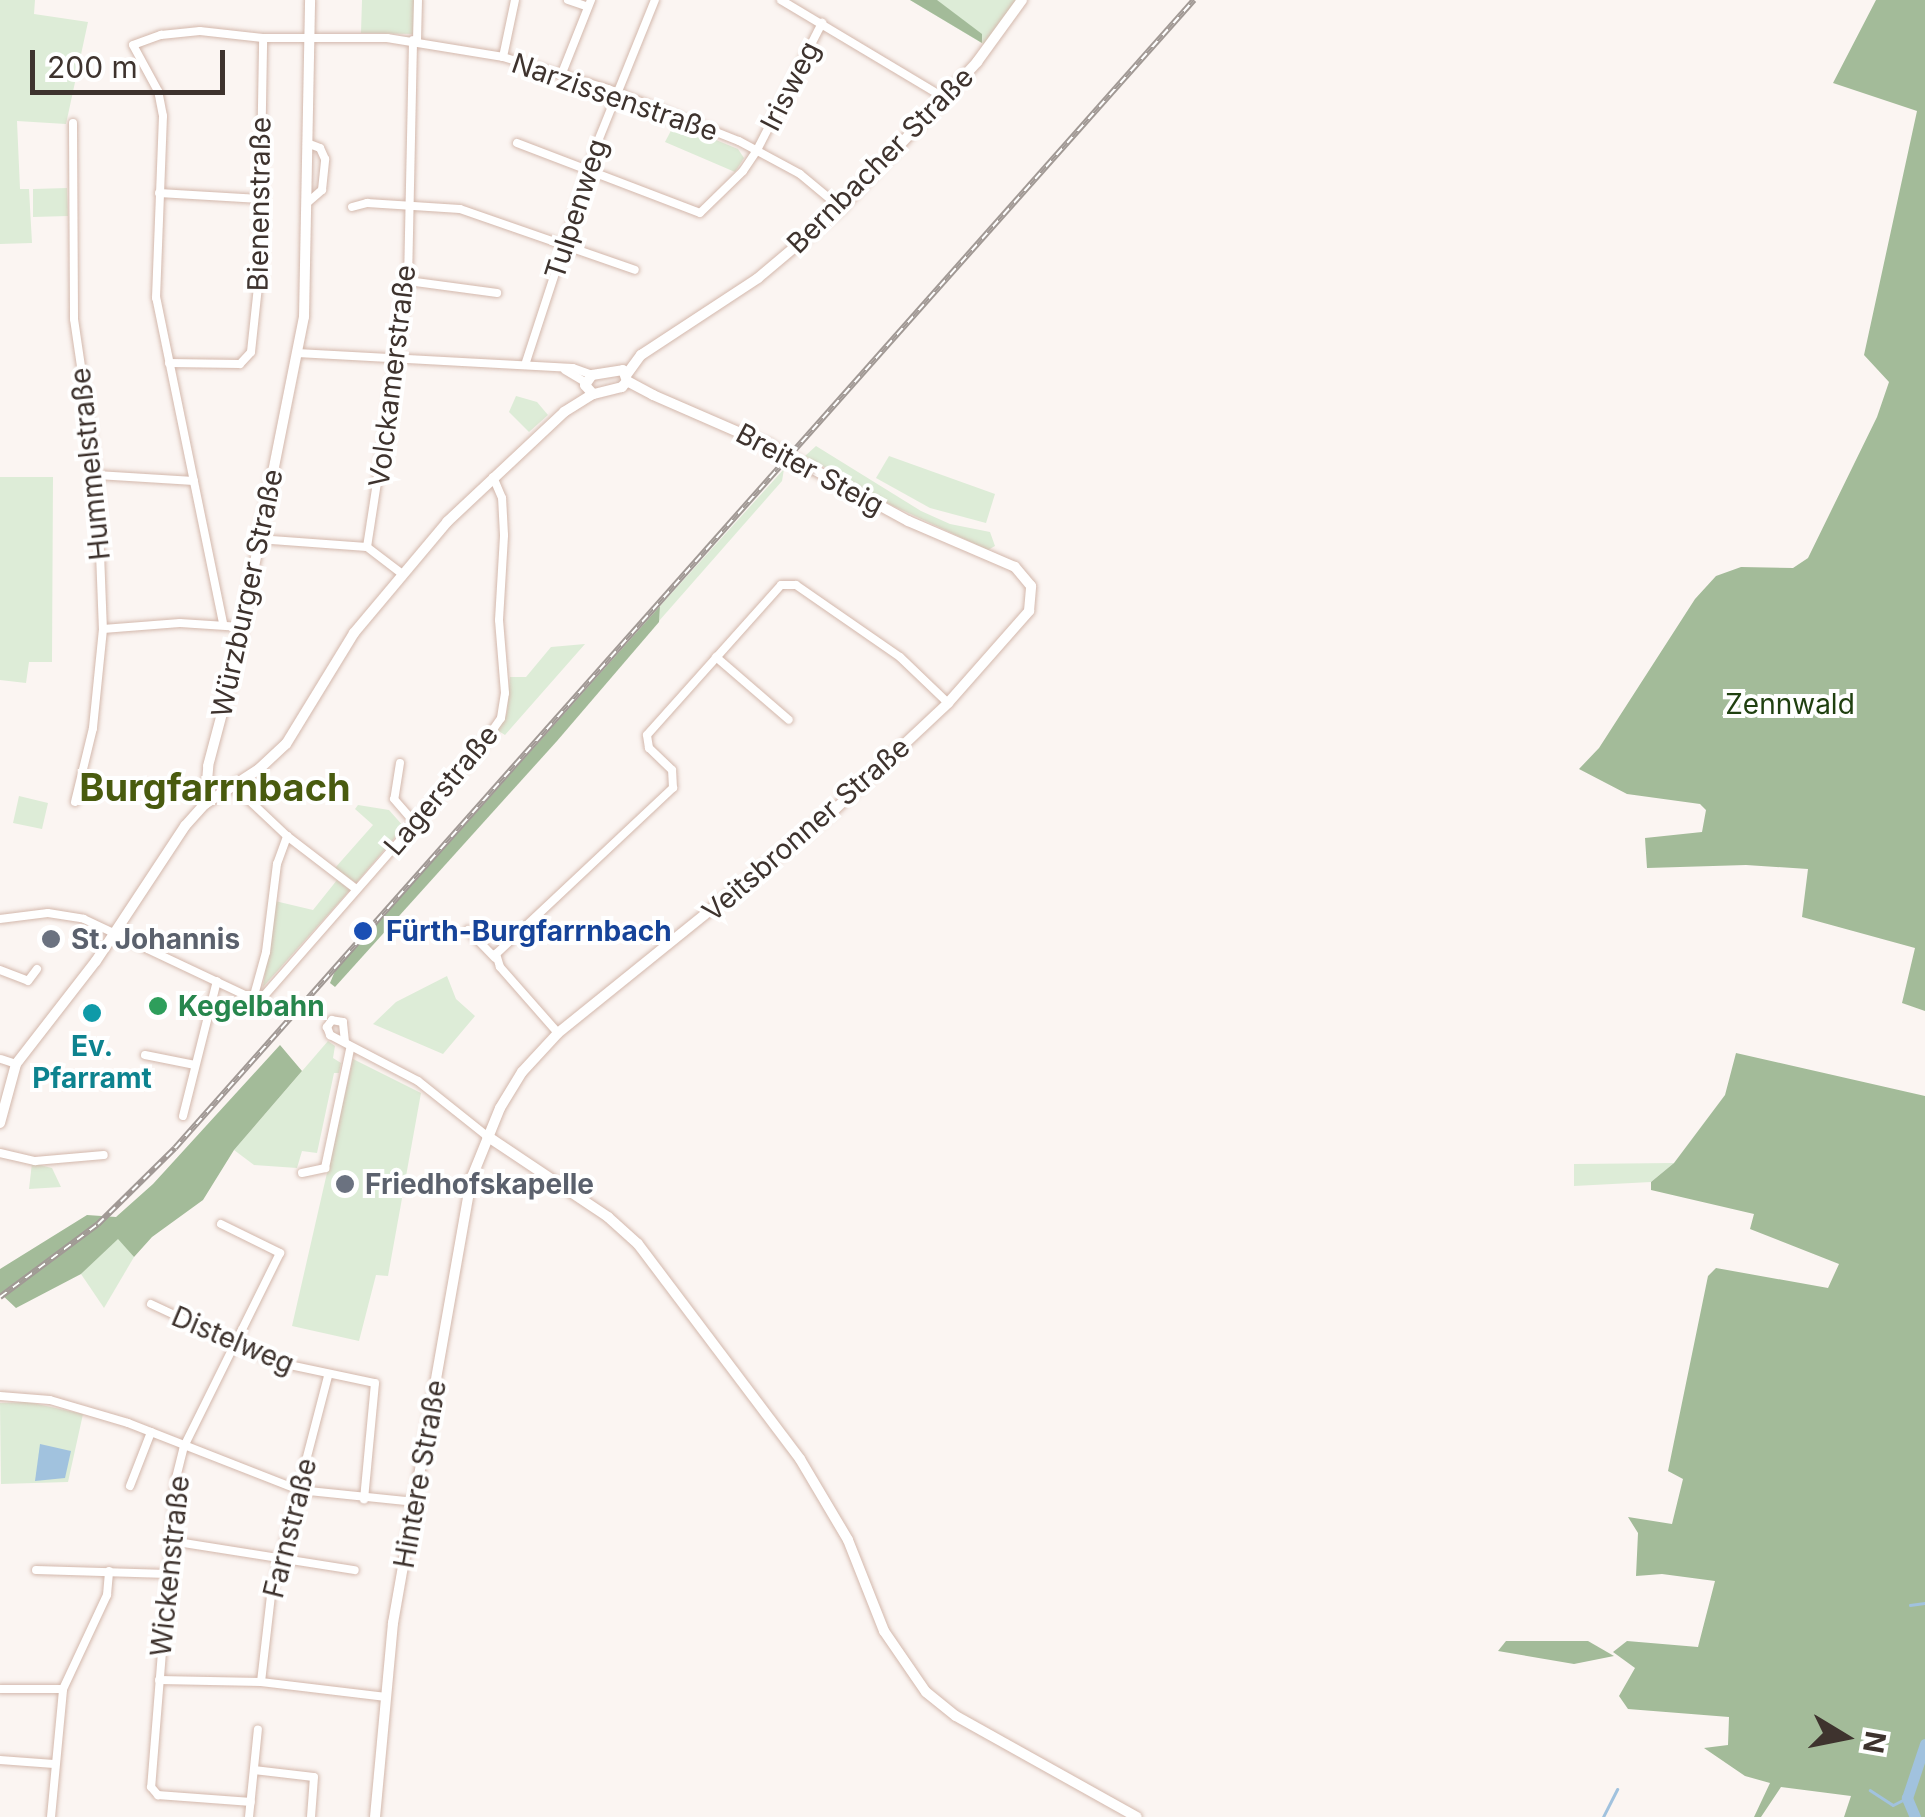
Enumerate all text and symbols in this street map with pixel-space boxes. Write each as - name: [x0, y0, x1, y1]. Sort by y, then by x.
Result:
- scale bar: [35, 30, 230, 92]
- street label: Irisweg: [753, 36, 827, 136]
- street label: Narzissenstraße: [508, 46, 722, 148]
- text: 200 m: [47, 49, 138, 85]
- street label: Bernbacher Straße: [780, 60, 980, 260]
- street label: Bienenstraße: [241, 116, 277, 292]
- street label: Tulpenweg: [538, 135, 614, 283]
- street label: Volckamerstraße: [362, 263, 422, 489]
- street label: Hummelstraße: [63, 366, 117, 562]
- street label: Breiter Steig: [730, 416, 890, 522]
- street label: Würzburger Straße: [204, 466, 290, 720]
- park label: Zennwald: [1725, 687, 1855, 721]
- street label: Lagerstraße: [377, 718, 505, 862]
- street label: Veitsbronner Straße: [696, 730, 916, 928]
- district label: Burgfarrnbach: [79, 765, 351, 811]
- place label: Fürth-Burgfarrnbach: [386, 914, 672, 948]
- marker: Fürth-Burgfarrnbach: [350, 918, 376, 944]
- place label: St. Johannis: [71, 922, 241, 956]
- marker: St. Johannis: [40, 928, 62, 950]
- place label: Kegelbahn: [178, 989, 325, 1023]
- marker: Kegelbahn: [147, 995, 169, 1017]
- marker: Ev. Pfarramt: [81, 1002, 103, 1024]
- place label: Ev. Pfarramt: [32, 1029, 152, 1095]
- place label: Friedhofskapelle: [365, 1167, 594, 1201]
- marker: Friedhofskapelle: [334, 1173, 356, 1195]
- street label: Distelweg: [167, 1299, 299, 1381]
- street label: Hintere Straße: [387, 1377, 453, 1571]
- street label: Farnstraße: [256, 1455, 324, 1601]
- street label: Wickenstraße: [144, 1474, 196, 1658]
- north arrow: [1795, 1687, 1895, 1787]
- text: N: [1856, 1729, 1893, 1756]

